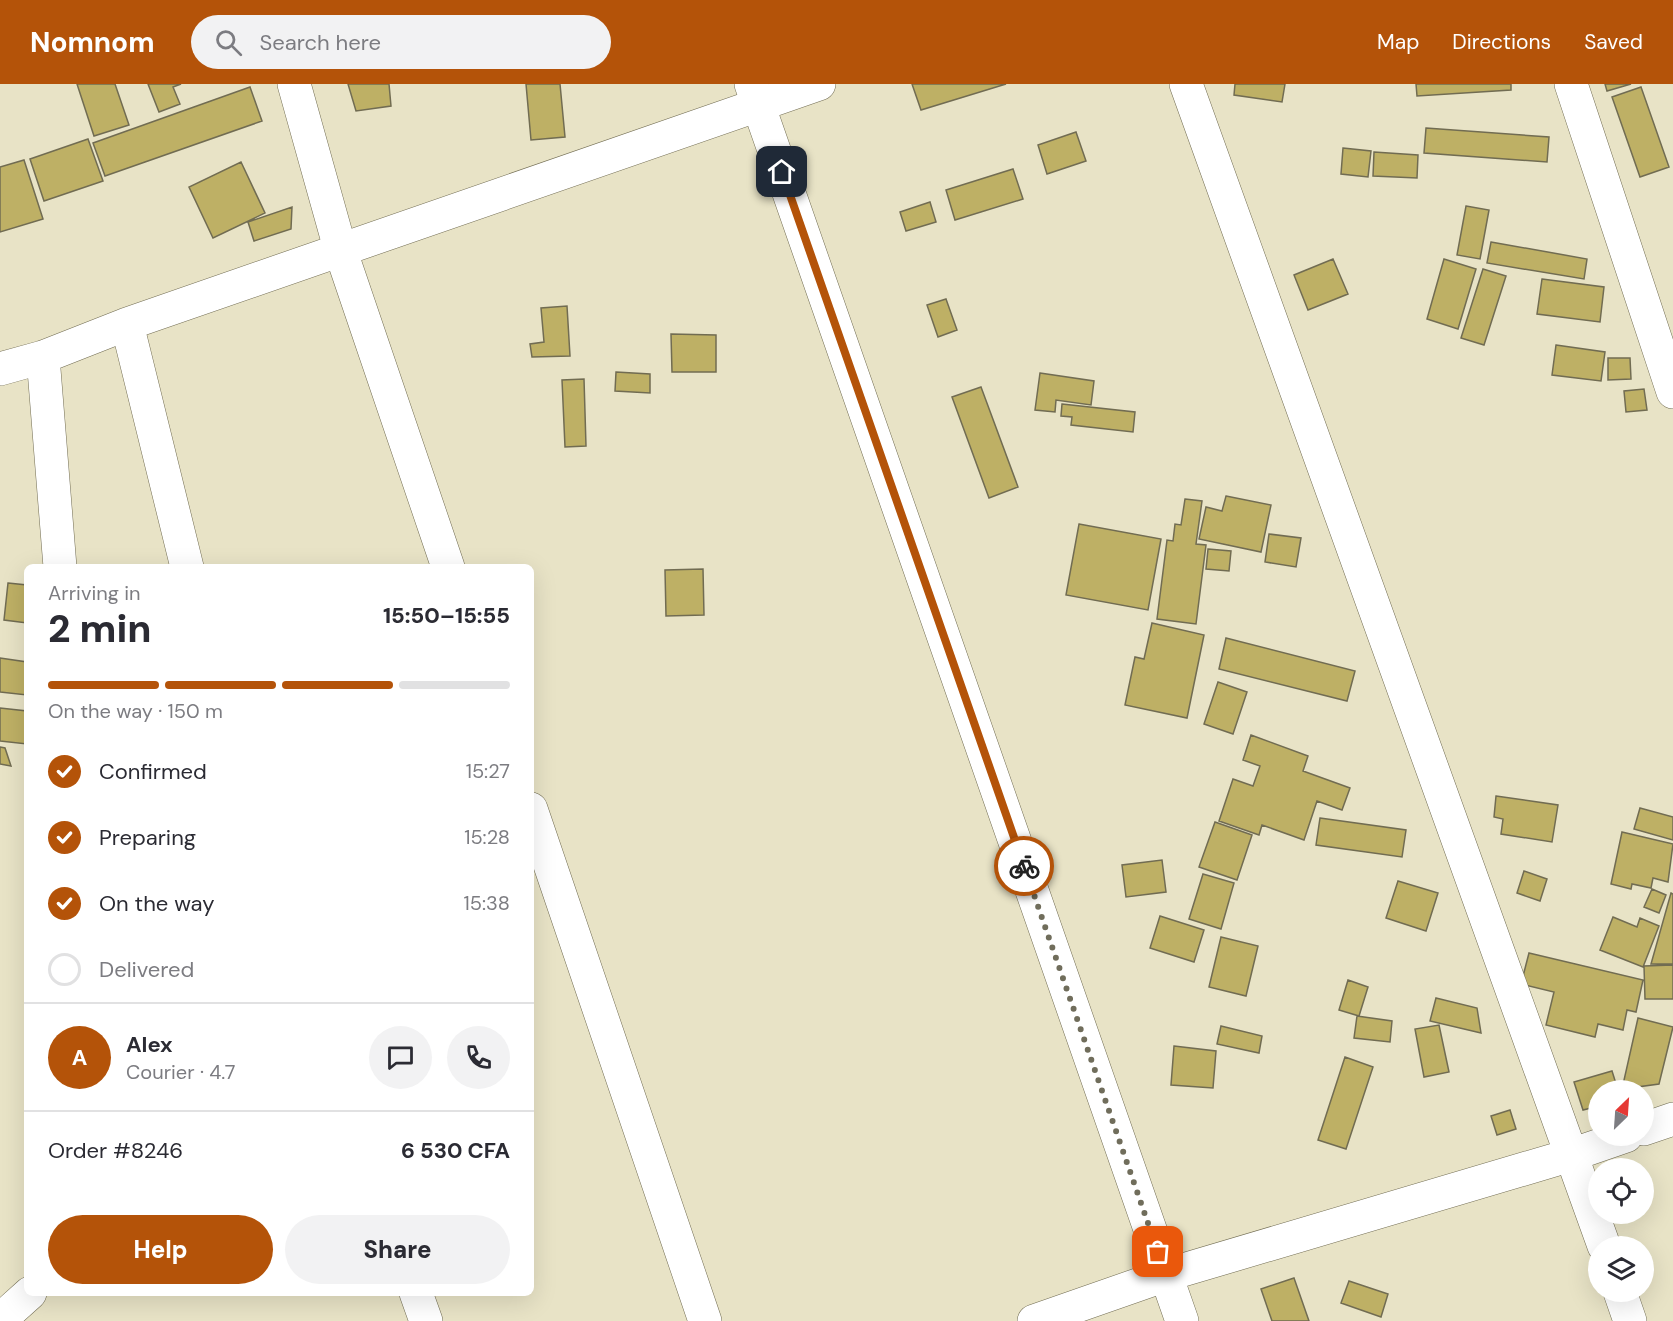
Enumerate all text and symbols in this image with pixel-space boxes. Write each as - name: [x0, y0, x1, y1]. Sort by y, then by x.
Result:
- search box: [191, 15, 611, 69]
- text: Nomnom: [30, 24, 155, 61]
- icon: search: [212, 26, 245, 59]
- text: Search here: [260, 28, 381, 57]
- text: Map: [1377, 28, 1419, 56]
- text: Directions: [1452, 28, 1551, 56]
- text: Saved: [1584, 28, 1643, 56]
- pin: [756, 146, 807, 197]
- icon: home: [765, 155, 798, 188]
- text: Arriving in: [48, 580, 140, 606]
- text: 15:50–15:55: [383, 601, 510, 630]
- text: 2 min: [48, 603, 152, 654]
- text: On the way · 150 m: [48, 698, 223, 724]
- icon: check: [48, 755, 81, 788]
- text: Confirmed: [99, 757, 207, 786]
- text: 15:27: [466, 758, 510, 784]
- icon: check: [48, 821, 81, 854]
- text: Preparing: [99, 823, 196, 852]
- text: 15:28: [464, 824, 510, 850]
- courier: [994, 836, 1054, 896]
- icon: bike: [1008, 850, 1041, 883]
- icon: check: [48, 887, 81, 920]
- text: On the way: [99, 889, 214, 918]
- text: 15:38: [464, 890, 510, 916]
- text: Delivered: [99, 955, 194, 984]
- button: chat: [369, 1026, 432, 1089]
- button: phone: [447, 1026, 510, 1089]
- text: Alex: [126, 1030, 173, 1059]
- text: A: [72, 1043, 87, 1072]
- text: Courier · 4.7: [126, 1059, 235, 1085]
- north arrow: [1588, 1080, 1654, 1146]
- map controls: [1588, 1080, 1654, 1302]
- text: Order #8246: [48, 1136, 183, 1165]
- text: 6 530 CFA: [401, 1136, 510, 1165]
- button: locate: [1588, 1158, 1654, 1224]
- button: Help: [48, 1215, 273, 1284]
- button: Share: [285, 1215, 510, 1284]
- pin: [1132, 1226, 1183, 1277]
- icon: bag: [1141, 1235, 1174, 1268]
- button: layers: [1588, 1236, 1654, 1302]

